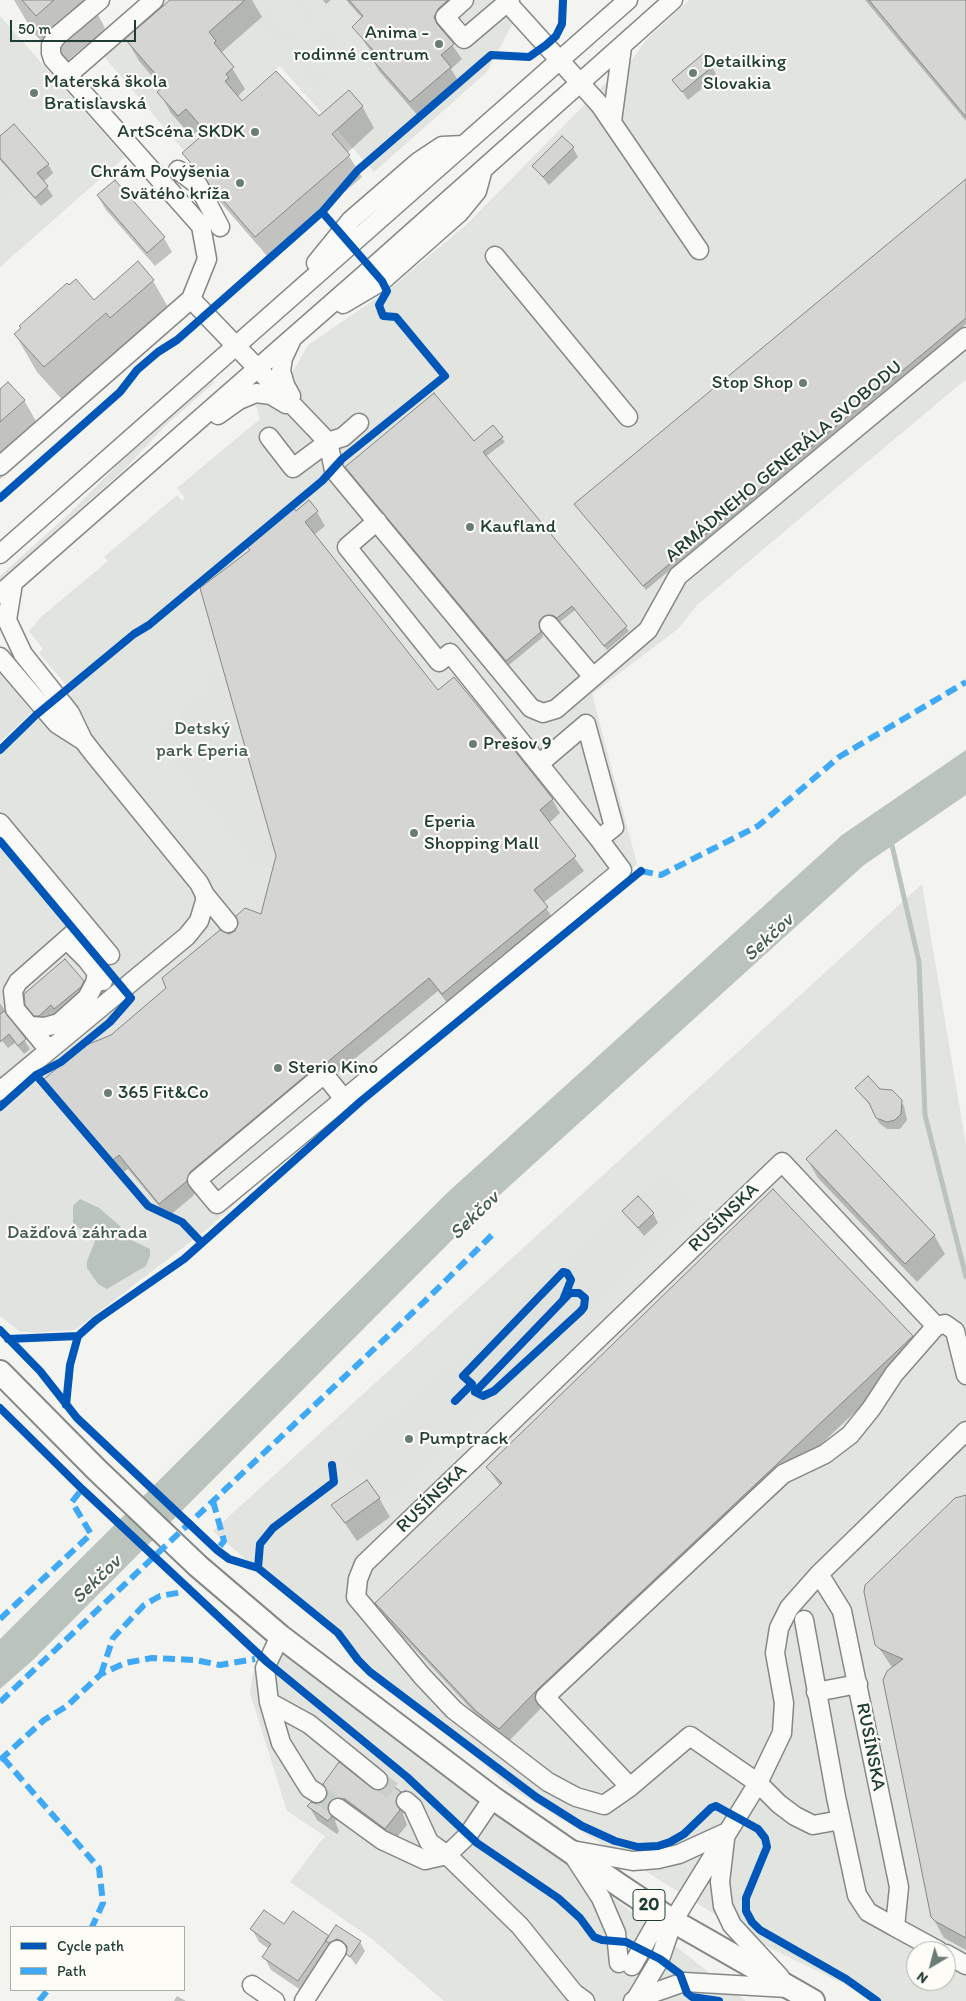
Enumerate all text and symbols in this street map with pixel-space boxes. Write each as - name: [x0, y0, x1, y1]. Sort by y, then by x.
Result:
- scale bar: [12, 10, 139, 42]
- text: 50 m: [18, 20, 51, 38]
- place label: Anima - rodinné centrum: [293, 22, 429, 66]
- marker: Anima - rodinné centrum: [433, 38, 445, 50]
- place label: Detailking Slovakia: [703, 51, 786, 95]
- marker: Detailking Slovakia: [687, 67, 699, 79]
- place label: Materská škola Bratislavská: [44, 71, 167, 115]
- marker: Materská škola Bratislavská: [28, 87, 40, 99]
- place label: ArtScéna SKDK: [117, 121, 245, 143]
- marker: ArtScéna SKDK: [249, 126, 261, 138]
- place label: Chrám Povýšenia Svätého kríža: [90, 161, 230, 205]
- marker: Chrám Povýšenia Svätého kríža: [234, 177, 246, 189]
- street label: ARMÁDNEHO GENERÁLA SVOBODU: [661, 356, 907, 568]
- place label: Stop Shop: [712, 372, 793, 394]
- marker: Stop Shop: [797, 377, 809, 389]
- place label: Kaufland: [480, 516, 556, 538]
- marker: Kaufland: [464, 521, 476, 533]
- park label: Detský park Eperia: [156, 718, 248, 762]
- place label: Prešov 9: [483, 733, 552, 755]
- marker: Prešov 9: [467, 738, 479, 750]
- place label: Eperia Shopping Mall: [424, 811, 539, 855]
- marker: Eperia Shopping Mall: [408, 827, 420, 839]
- water label: Sekčov: [739, 909, 799, 967]
- place label: Sterio Kino: [288, 1057, 378, 1079]
- marker: Sterio Kino: [272, 1062, 284, 1074]
- place label: 365 Fit&Co: [118, 1082, 209, 1104]
- marker: 365 Fit&Co: [102, 1087, 114, 1099]
- street label: RUSÍNSKA: [684, 1179, 764, 1257]
- water label: Sekčov: [445, 1187, 505, 1245]
- park label: Dažďová záhrada: [7, 1222, 147, 1244]
- place label: Pumptrack: [419, 1428, 508, 1450]
- marker: Pumptrack: [403, 1433, 415, 1445]
- street label: RUSÍNSKA: [392, 1460, 472, 1538]
- water label: Sekčov: [67, 1551, 127, 1609]
- street label: RUSÍNSKA: [850, 1701, 890, 1793]
- road number: 20: [633, 1890, 665, 1920]
- legend: [10, 1926, 185, 1991]
- text: Cycle path: [57, 1937, 124, 1955]
- north arrow: [906, 1941, 956, 1991]
- text: Path: [57, 1962, 86, 1980]
- text: N: [913, 1968, 931, 1987]

